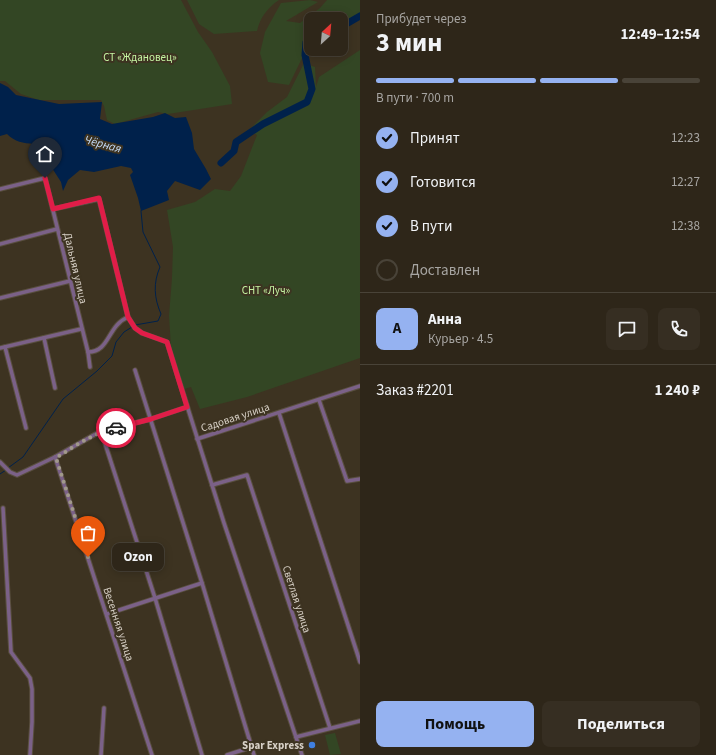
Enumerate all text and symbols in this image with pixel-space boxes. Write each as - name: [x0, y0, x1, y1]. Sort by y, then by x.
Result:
- text: Прибудет через: [376, 10, 466, 28]
- north arrow: [304, 12, 348, 56]
- map controls: [304, 12, 348, 56]
- text: 3 мин: [376, 24, 442, 61]
- text: 12:49–12:54: [620, 24, 700, 45]
- park label: СТ «Ждановец»: [103, 50, 177, 65]
- text: В пути · 700 m: [376, 89, 454, 107]
- icon: check: [376, 127, 398, 149]
- text: Принят: [410, 128, 460, 149]
- text: 12:23: [671, 129, 700, 147]
- water label: Чёрная: [82, 131, 123, 158]
- pin: [28, 137, 62, 178]
- icon: home: [34, 143, 56, 165]
- icon: check: [376, 171, 398, 193]
- text: Готовится: [410, 172, 476, 193]
- text: 12:27: [671, 173, 700, 191]
- icon: check: [376, 215, 398, 237]
- text: В пути: [410, 216, 453, 237]
- text: 12:38: [671, 217, 700, 235]
- street label: Дальняя улица: [60, 231, 91, 305]
- text: Доставлен: [410, 260, 480, 281]
- park label: СНТ «Луч»: [242, 283, 291, 298]
- button: chat: [606, 308, 648, 350]
- button: phone: [658, 308, 700, 350]
- text: Анна: [428, 309, 462, 330]
- text: А: [393, 318, 401, 339]
- text: Курьер · 4.5: [428, 330, 493, 348]
- text: Заказ #2201: [376, 380, 454, 401]
- text: 1 240 ₽: [654, 380, 700, 401]
- street label: Садовая улица: [199, 399, 271, 436]
- courier: [96, 408, 136, 448]
- icon: car: [105, 417, 127, 439]
- pin: [71, 516, 105, 557]
- icon: bag: [77, 522, 99, 544]
- callout: Ozon: [112, 543, 164, 571]
- text: Ozon: [123, 548, 153, 566]
- street label: Светлая улица: [279, 564, 314, 635]
- street label: Весенняя улица: [100, 585, 138, 663]
- button: Помощь: [376, 701, 534, 747]
- button: Поделиться: [542, 701, 700, 747]
- place label: Spar Express: [242, 738, 304, 753]
- marker: Spar Express: [307, 740, 317, 750]

